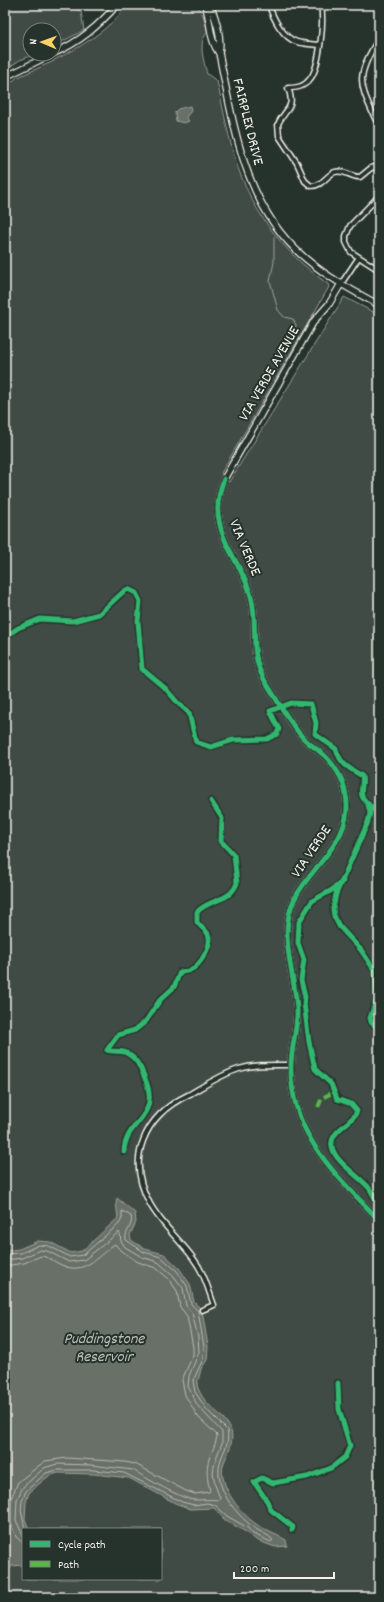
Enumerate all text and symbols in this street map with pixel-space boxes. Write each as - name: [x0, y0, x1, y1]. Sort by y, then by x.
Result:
- north arrow: [22, 22, 62, 62]
- text: N: [26, 38, 42, 45]
- street label: FAIRPLEX DRIVE: [226, 76, 268, 168]
- street label: VIA VERDE AVENUE: [234, 322, 306, 426]
- street label: VIA VERDE: [222, 516, 266, 580]
- street label: VIA VERDE: [286, 821, 338, 883]
- water label: Puddingstone Reservoir: [64, 1328, 145, 1369]
- legend: [22, 1528, 162, 1580]
- text: Cycle path: [58, 1537, 106, 1554]
- scale bar: [234, 1554, 334, 1580]
- text: Path: [58, 1557, 79, 1574]
- text: 200 m: [240, 1561, 269, 1578]

